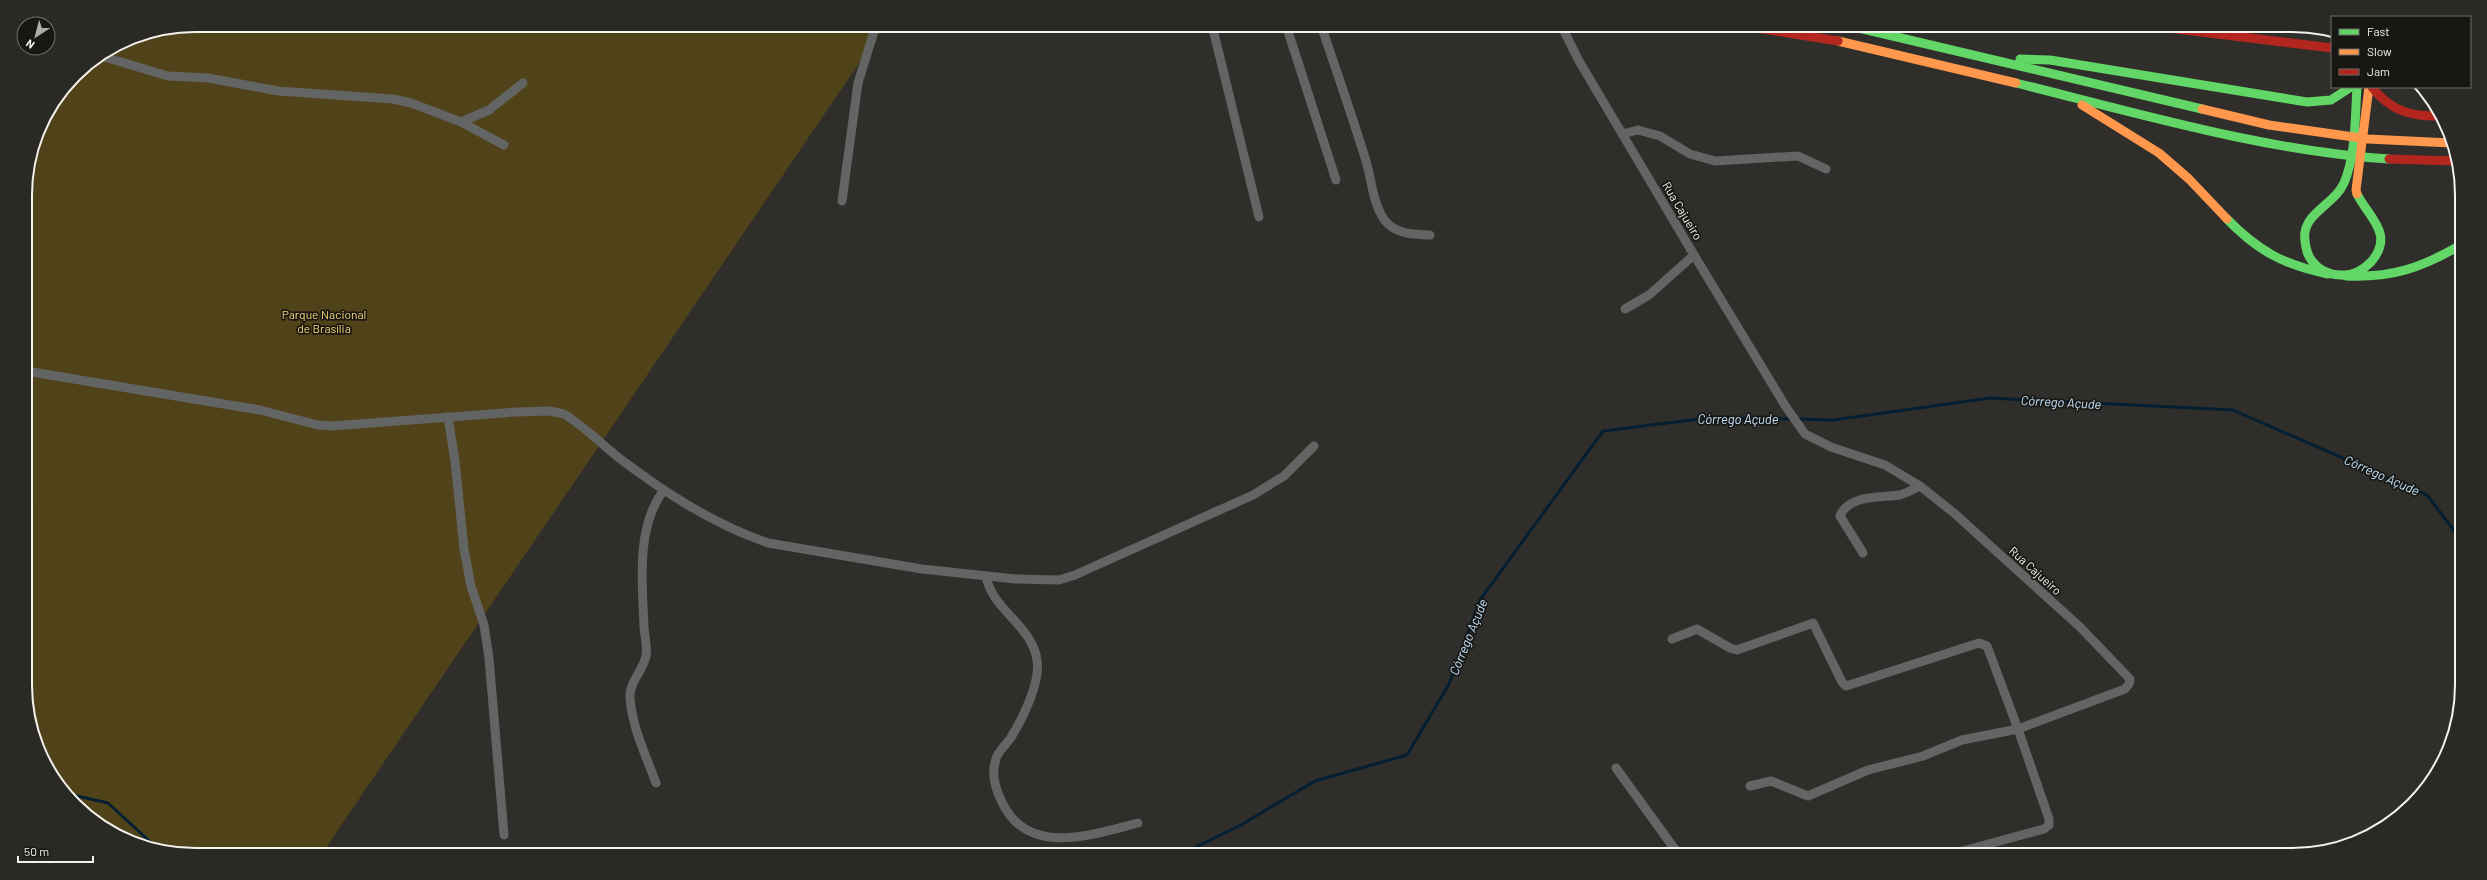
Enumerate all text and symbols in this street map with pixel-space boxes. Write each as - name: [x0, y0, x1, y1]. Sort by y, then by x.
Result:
- north arrow: [16, 16, 56, 56]
- legend: [2331, 16, 2471, 88]
- text: Fast: [2367, 24, 2390, 38]
- text: N: [23, 37, 37, 52]
- text: Slow: [2367, 44, 2392, 58]
- text: Jam: [2367, 64, 2390, 78]
- street label: Rua Cajueiro: [1660, 179, 1706, 242]
- park label: Parque Nacional de Brasília: [282, 307, 366, 335]
- water label: Córrego Açude: [2020, 392, 2102, 412]
- water label: Córrego Açude: [1698, 411, 1779, 427]
- water label: Córrego Açude: [2342, 451, 2422, 499]
- street label: Rua Cajueiro: [2007, 543, 2065, 597]
- water label: Córrego Açude: [1445, 596, 1491, 677]
- scale bar: [18, 838, 93, 864]
- text: 50 m: [24, 844, 49, 858]

